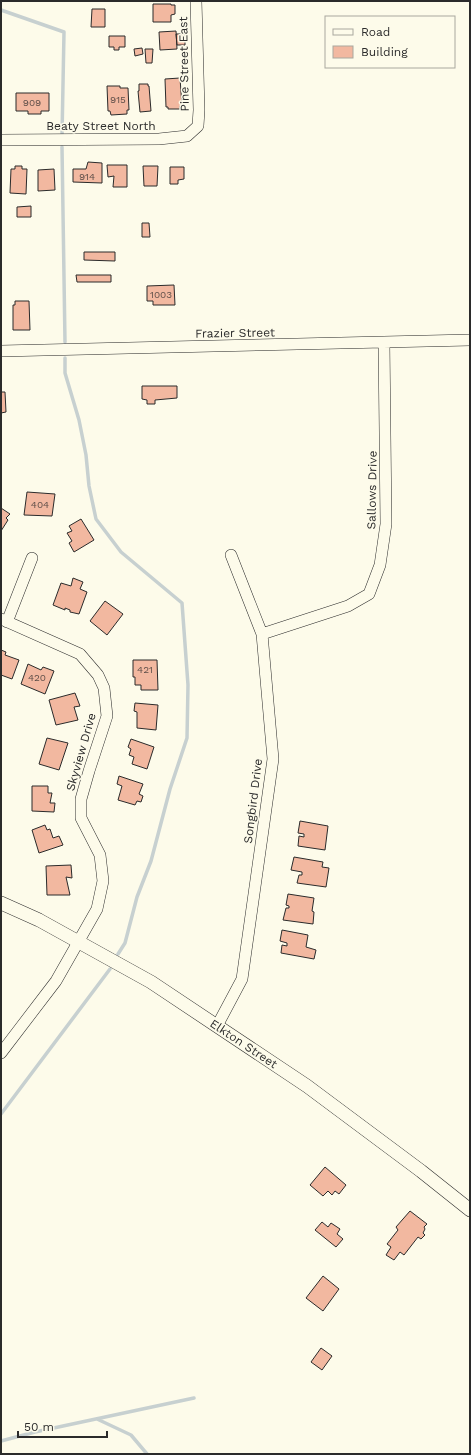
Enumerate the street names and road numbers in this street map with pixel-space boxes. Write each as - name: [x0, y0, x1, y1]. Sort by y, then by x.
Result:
- street label: Pine Street East: [176, 16, 192, 112]
- street label: Beaty Street North: [46, 119, 156, 133]
- street label: Frazier Street: [195, 325, 275, 341]
- street label: Sallows Drive: [364, 450, 380, 530]
- street label: Skyview Drive: [63, 711, 99, 793]
- street label: Songbird Drive: [241, 758, 265, 844]
- street label: Elkton Street: [207, 1016, 280, 1071]

